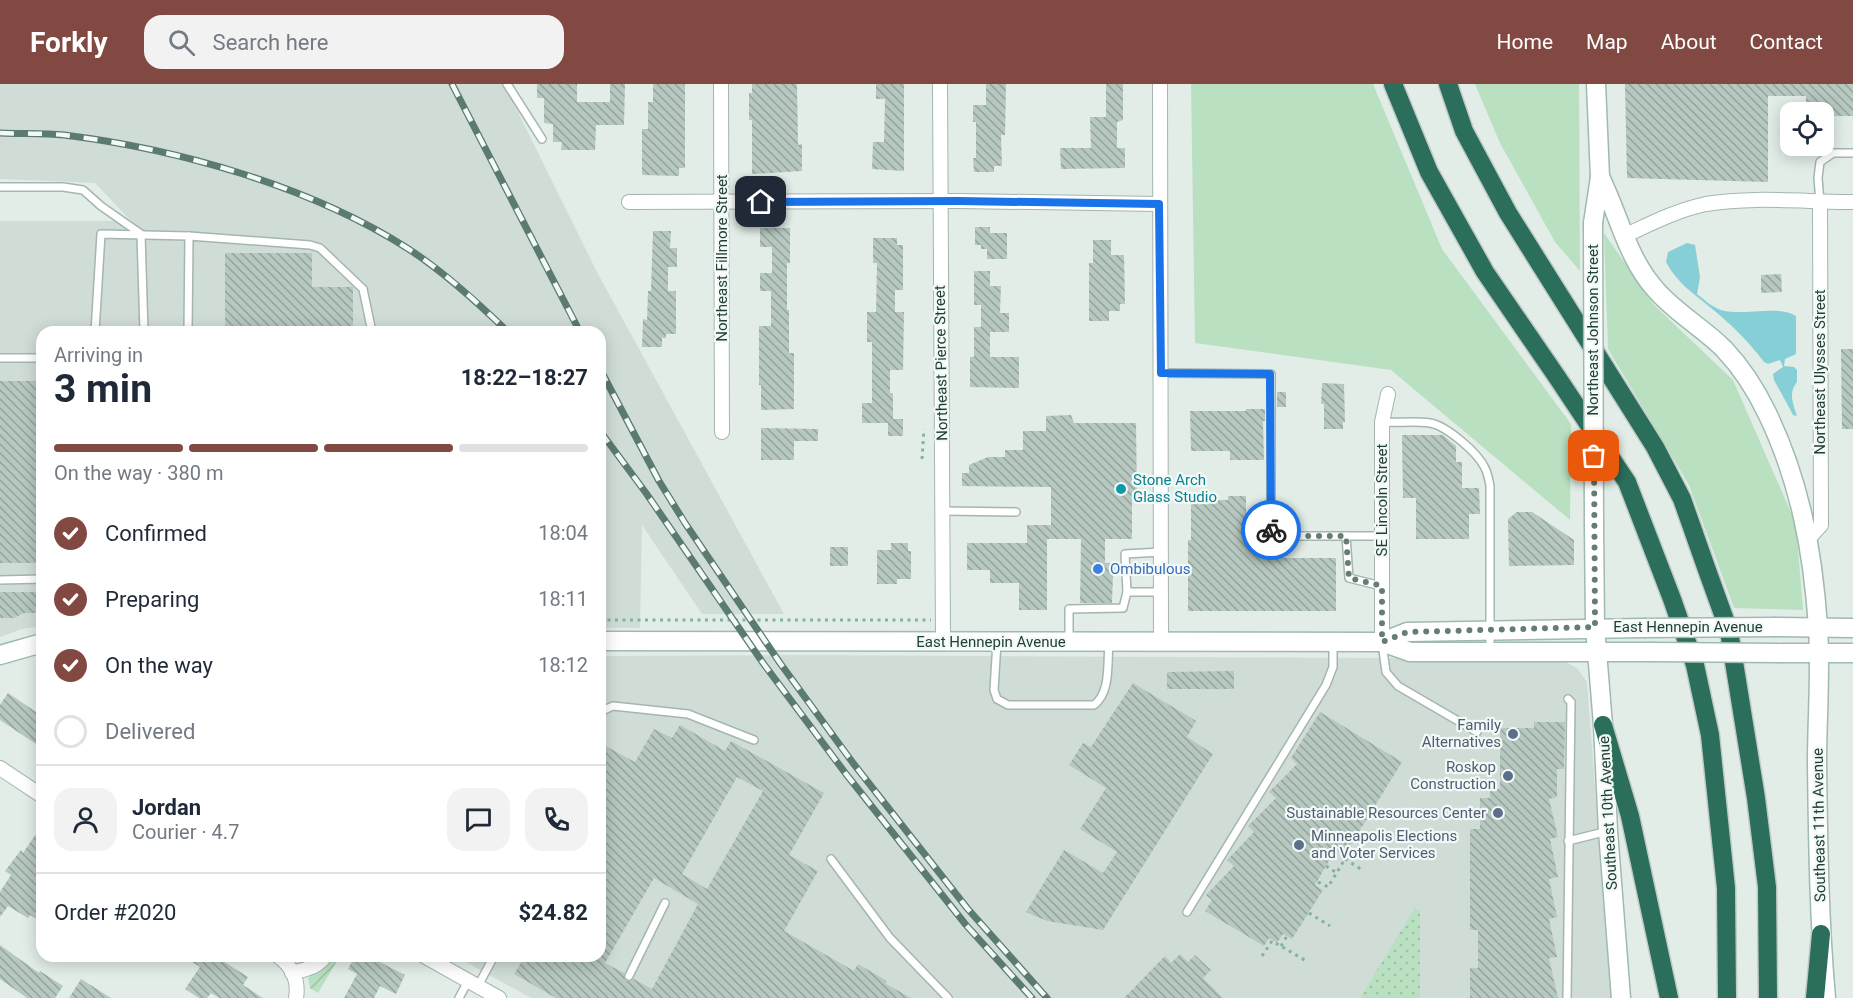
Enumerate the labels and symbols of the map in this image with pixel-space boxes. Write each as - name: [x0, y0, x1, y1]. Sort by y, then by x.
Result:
- street label: Northeast Fillmore Street: [713, 174, 731, 342]
- pin: [735, 176, 786, 227]
- street label: Northeast Johnson Street: [1584, 244, 1602, 416]
- street label: Northeast Pierce Street: [931, 285, 951, 441]
- street label: Northeast Ulysses Street: [1811, 289, 1829, 455]
- pin: [1568, 430, 1619, 481]
- street label: SE Lincoln Street: [1373, 444, 1391, 556]
- place label: Stone Arch Glass Studio: [1133, 471, 1217, 506]
- marker: Stone Arch Glass Studio: [1114, 482, 1128, 496]
- courier: [1241, 500, 1301, 560]
- place label: Ombibulous: [1110, 560, 1190, 578]
- marker: Ombibulous: [1091, 562, 1105, 576]
- street label: East Hennepin Avenue: [1613, 618, 1763, 636]
- street label: East Hennepin Avenue: [916, 633, 1066, 651]
- place label: Family Alternatives: [1422, 716, 1501, 751]
- marker: Family Alternatives: [1506, 727, 1520, 741]
- street label: Southeast 10th Avenue: [1595, 736, 1621, 890]
- street label: Southeast 11th Avenue: [1809, 748, 1829, 902]
- place label: Roskop Construction: [1410, 758, 1496, 793]
- marker: Roskop Construction: [1501, 769, 1515, 783]
- place label: Sustainable Resources Center: [1286, 804, 1486, 822]
- marker: Sustainable Resources Center: [1491, 806, 1505, 820]
- place label: Minneapolis Elections and Voter Services: [1311, 827, 1457, 862]
- marker: Minneapolis Elections and Voter Services: [1292, 838, 1306, 852]

